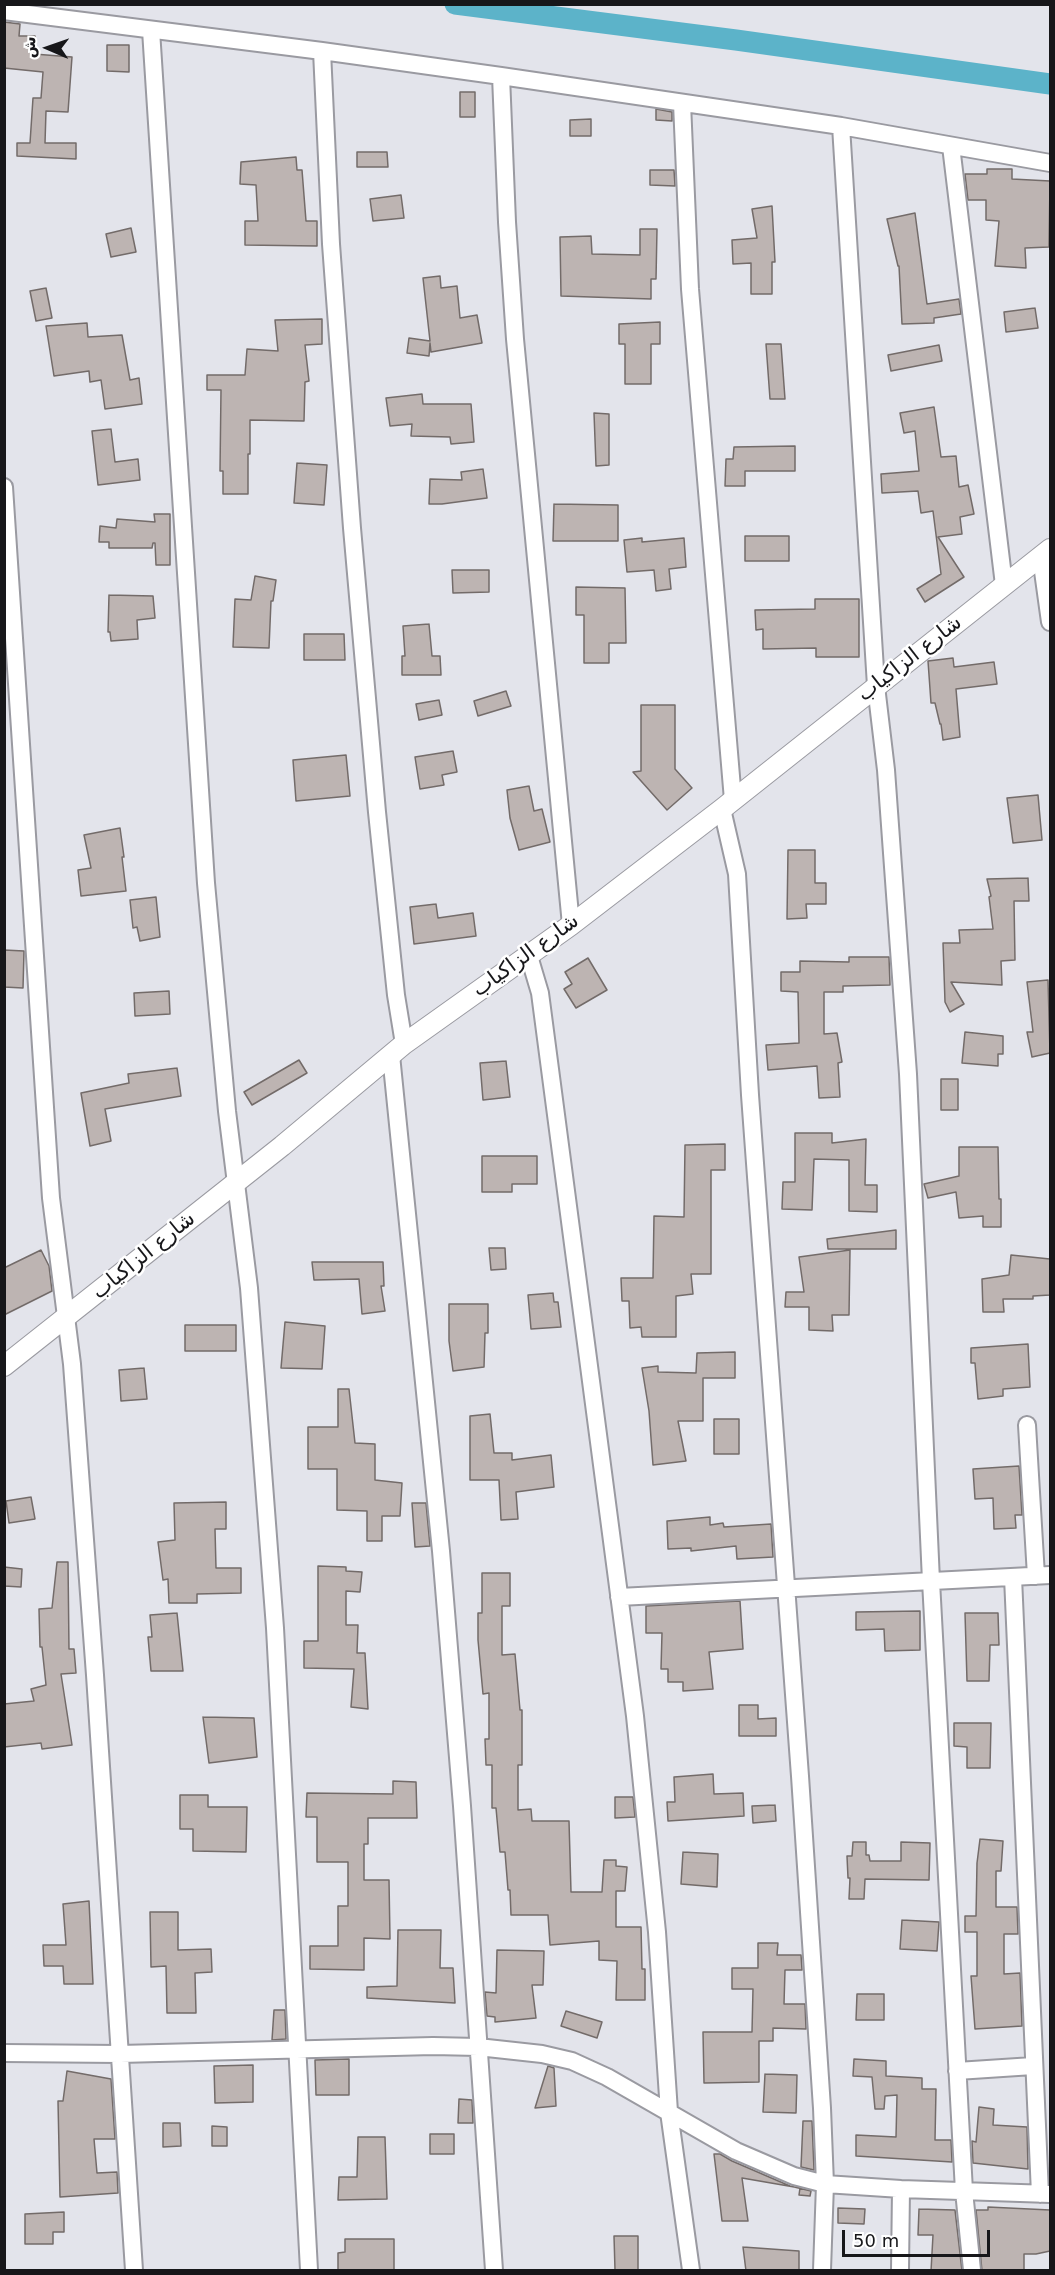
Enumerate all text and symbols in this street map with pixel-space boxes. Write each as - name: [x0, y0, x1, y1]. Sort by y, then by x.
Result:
- north arrow: [18, 18, 78, 78]
- text: ش: [20, 36, 39, 59]
- street label: شارع الزاكياب: [853, 610, 967, 708]
- street label: شارع الزاكياب: [468, 909, 584, 1003]
- street label: شارع الزاكياب: [87, 1207, 201, 1305]
- scale bar: [845, 2218, 994, 2256]
- text: 50 m: [853, 2230, 899, 2251]

